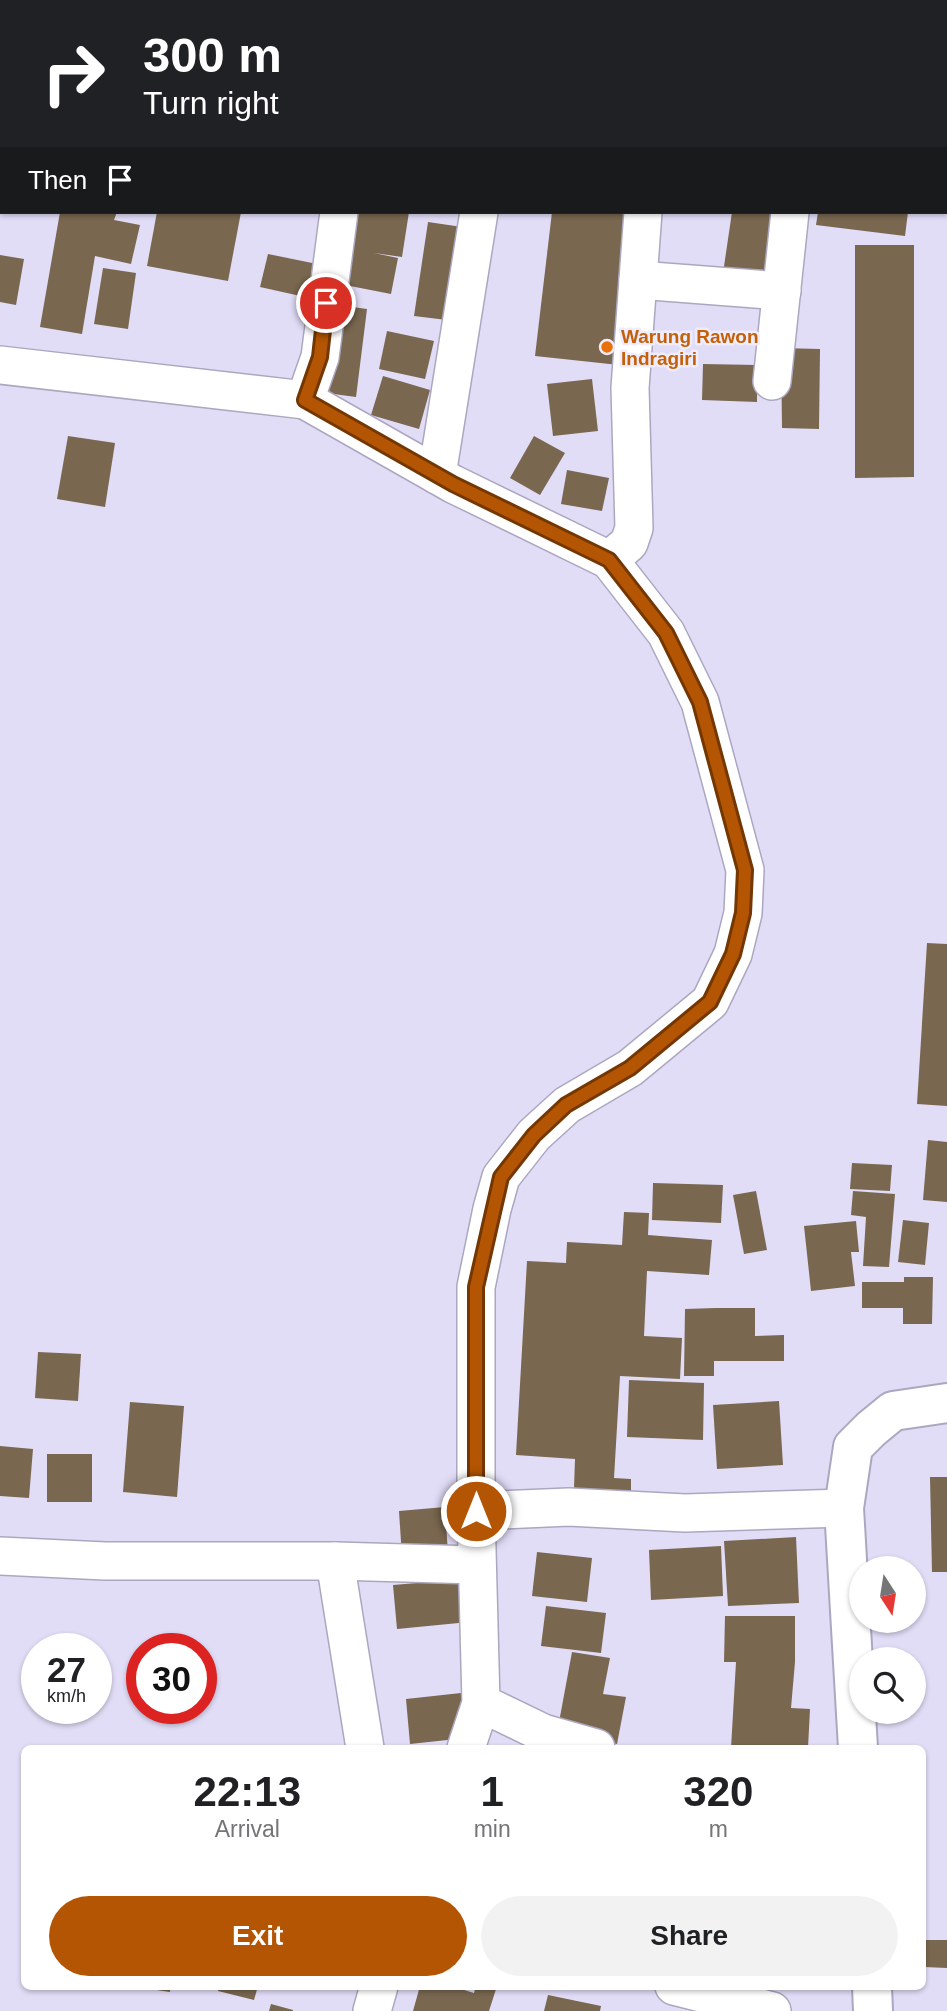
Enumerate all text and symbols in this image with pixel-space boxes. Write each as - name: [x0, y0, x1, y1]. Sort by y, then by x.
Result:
- icon: right: [28, 28, 119, 119]
- text: 300 m: [143, 28, 282, 82]
- text: Turn right: [143, 85, 279, 121]
- icon: arrive: [101, 161, 139, 199]
- text: Then: [28, 165, 87, 195]
- pin: [296, 273, 356, 333]
- icon: arrive: [307, 284, 345, 322]
- place label: Warung Rawon Indragiri: [621, 326, 759, 369]
- marker: Warung Rawon Indragiri: [599, 339, 615, 355]
- position arrow: [439, 1474, 513, 1548]
- north arrow: [849, 1556, 926, 1633]
- map controls: [849, 1556, 926, 1724]
- speed limit sign: 30: [126, 1633, 217, 1724]
- button: search: [849, 1647, 926, 1724]
- text: 27: [47, 1650, 86, 1689]
- text: km/h: [47, 1686, 86, 1706]
- text: 22:13: [194, 1768, 301, 1815]
- text: 1: [480, 1768, 504, 1815]
- text: 320: [683, 1768, 753, 1815]
- text: Arrival: [215, 1816, 280, 1842]
- text: min: [474, 1816, 511, 1842]
- text: m: [709, 1816, 728, 1842]
- button: Exit: [49, 1896, 467, 1976]
- button: Share: [481, 1896, 898, 1976]

